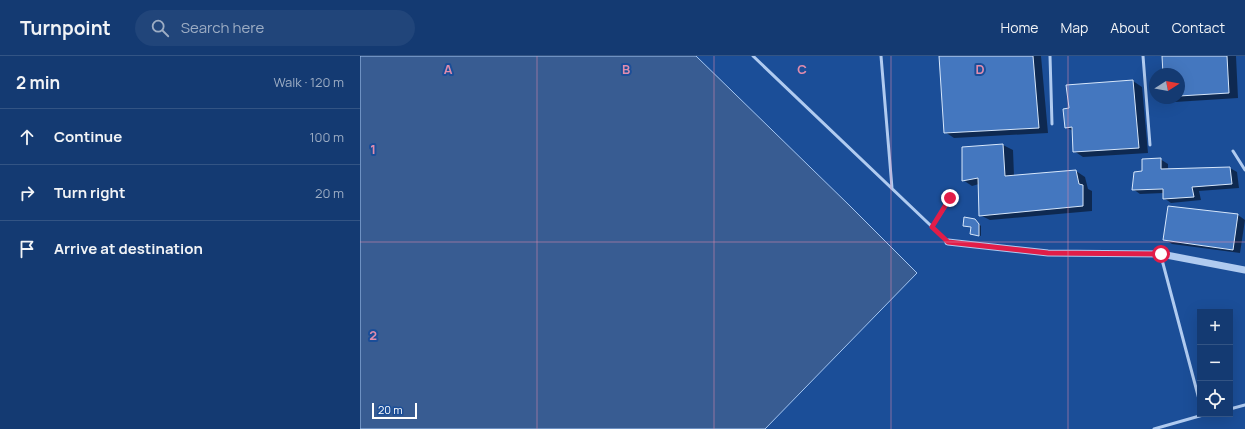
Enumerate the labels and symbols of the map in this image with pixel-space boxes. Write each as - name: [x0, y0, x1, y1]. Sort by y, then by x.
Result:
- text: A: [444, 60, 453, 78]
- text: B: [622, 60, 630, 78]
- text: C: [797, 60, 807, 78]
- text: D: [975, 60, 985, 78]
- north arrow: [1149, 68, 1185, 104]
- text: 1: [370, 140, 376, 158]
- route end: [941, 189, 959, 207]
- route start: [1152, 245, 1170, 263]
- text: 2: [369, 326, 377, 344]
- scale bar: [372, 401, 417, 420]

